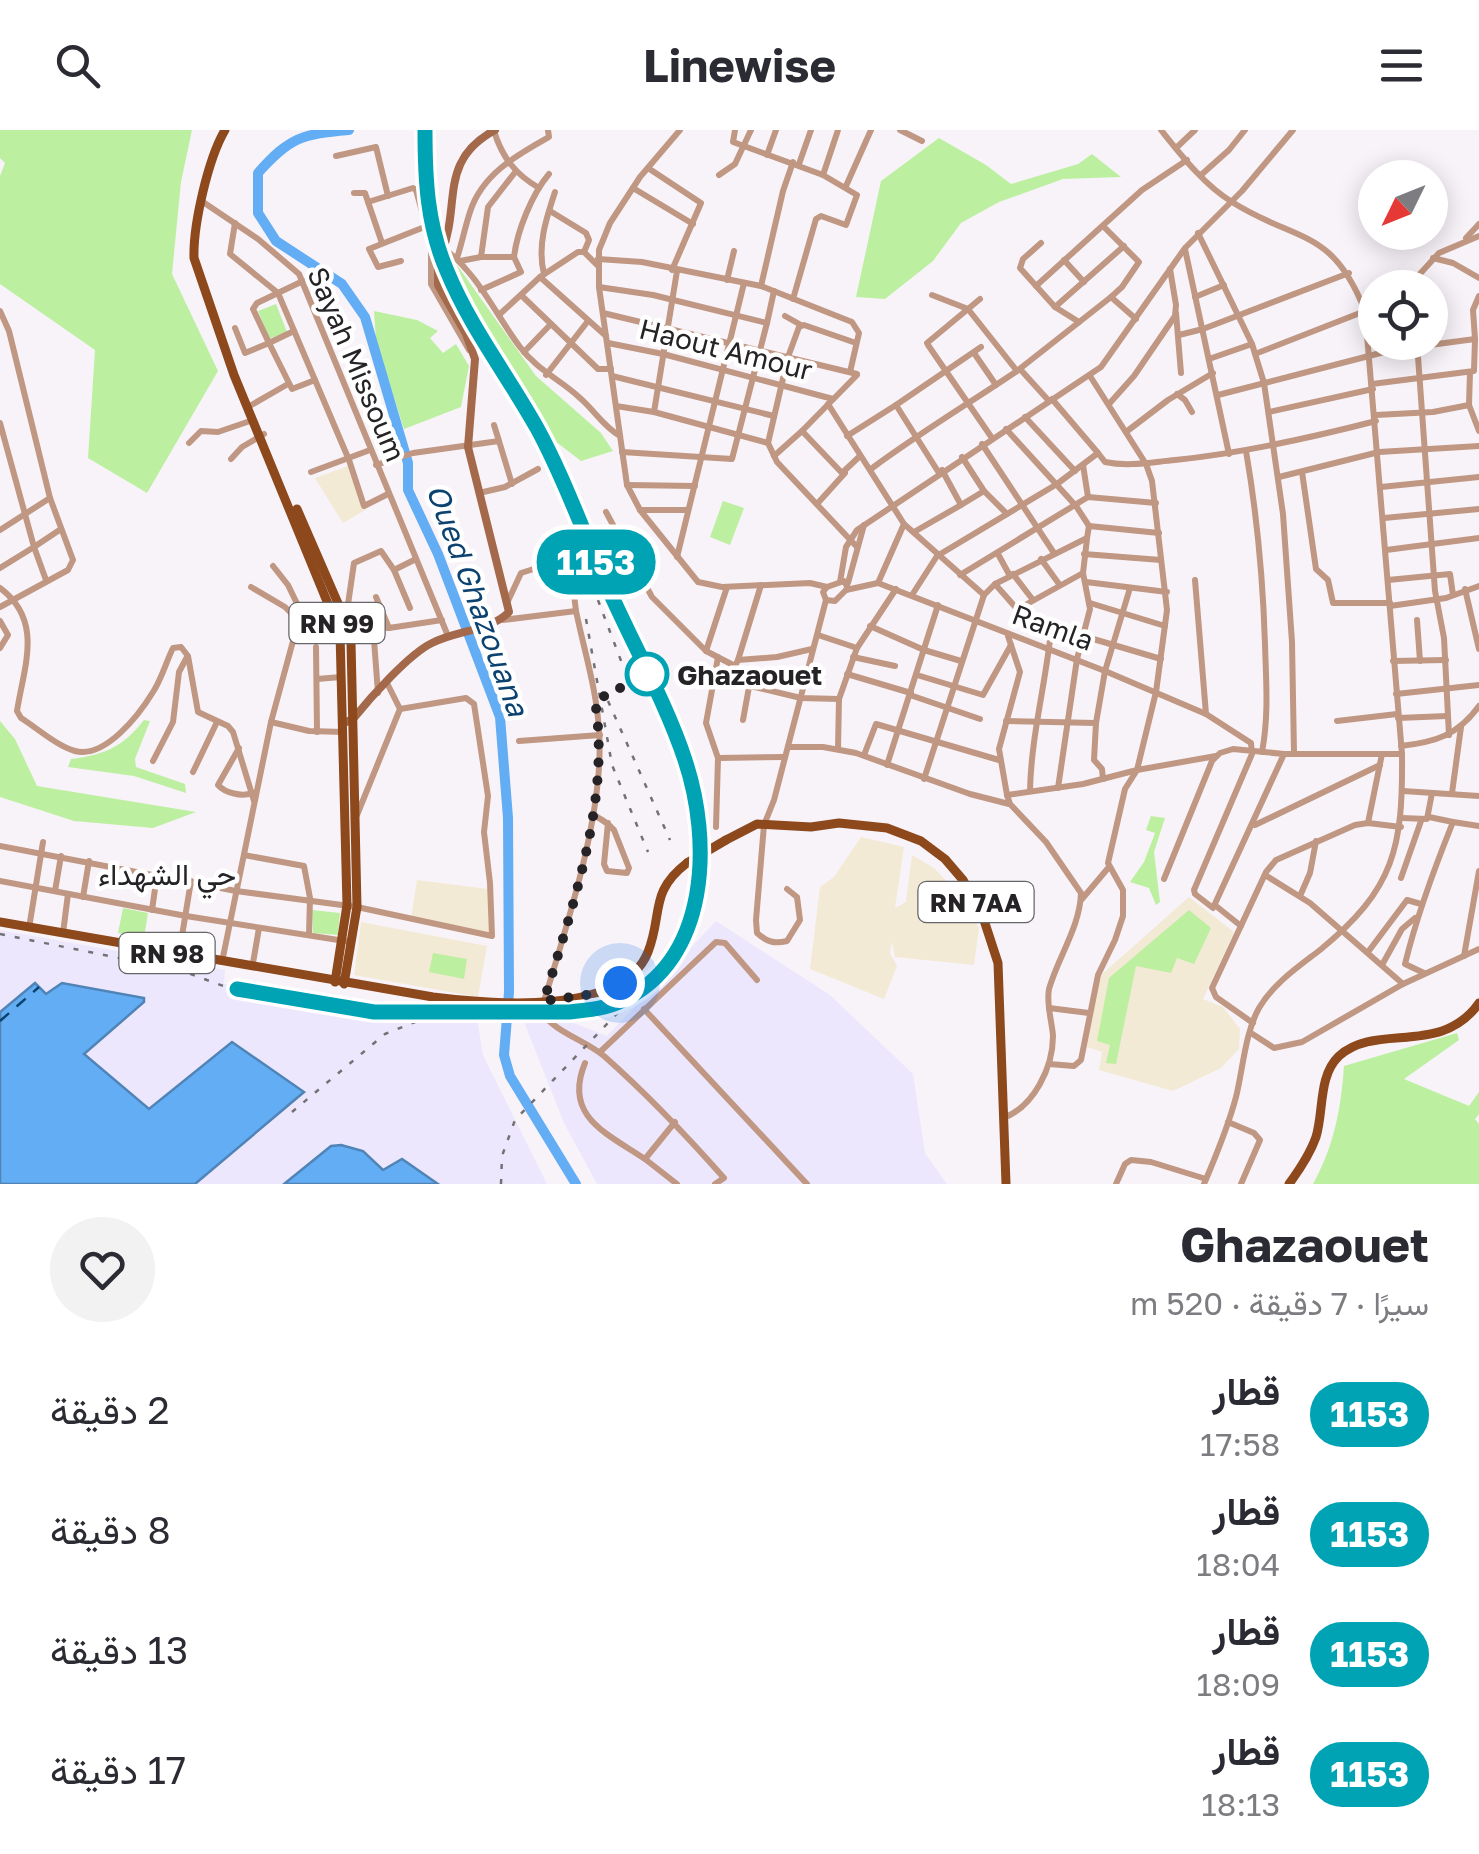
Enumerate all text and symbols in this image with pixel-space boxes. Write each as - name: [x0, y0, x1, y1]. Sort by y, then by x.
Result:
- icon: search: [50, 38, 105, 93]
- text: Linewise: [643, 38, 836, 92]
- icon: menu: [1374, 38, 1429, 93]
- north arrow: [1358, 160, 1448, 250]
- map controls: [1358, 160, 1448, 360]
- street label: Sayah Missoum: [301, 262, 413, 466]
- button: locate: [1358, 270, 1448, 360]
- street label: Haout Amour: [636, 312, 816, 386]
- water label: Oued Ghazouana: [419, 479, 537, 722]
- line badge: 1153: [526, 530, 666, 594]
- text: 1153: [557, 541, 635, 583]
- street label: Ramla: [1008, 597, 1098, 657]
- road number: RN 99: [290, 603, 384, 643]
- marker: Ghazaouet: [626, 653, 668, 695]
- place label: Ghazaouet: [677, 658, 822, 691]
- district label: حي الشهداء: [98, 856, 236, 899]
- road number: RN 7AA: [918, 882, 1034, 922]
- road number: RN 98: [120, 933, 214, 973]
- your location: [595, 958, 645, 1008]
- text: Ghazaouet: [1180, 1215, 1429, 1273]
- button: heart: [50, 1217, 155, 1322]
- text: سيرًا · 7 دقيقة · 520 m: [1130, 1284, 1429, 1322]
- text: قطار: [1213, 1368, 1280, 1413]
- text: 2 دقيقة: [50, 1387, 170, 1432]
- text: 1153: [1330, 1393, 1409, 1435]
- text: 17:58: [1200, 1425, 1280, 1463]
- text: قطار: [1213, 1488, 1280, 1533]
- text: 8 دقيقة: [50, 1507, 171, 1552]
- text: 1153: [1330, 1513, 1409, 1555]
- text: 18:04: [1196, 1545, 1280, 1583]
- text: قطار: [1213, 1608, 1280, 1653]
- text: 13 دقيقة: [50, 1627, 188, 1672]
- text: 1153: [1330, 1633, 1409, 1675]
- text: 18:09: [1196, 1665, 1280, 1703]
- text: قطار: [1213, 1728, 1280, 1773]
- text: 17 دقيقة: [50, 1747, 186, 1792]
- text: 1153: [1330, 1753, 1409, 1795]
- text: 18:13: [1201, 1785, 1280, 1823]

